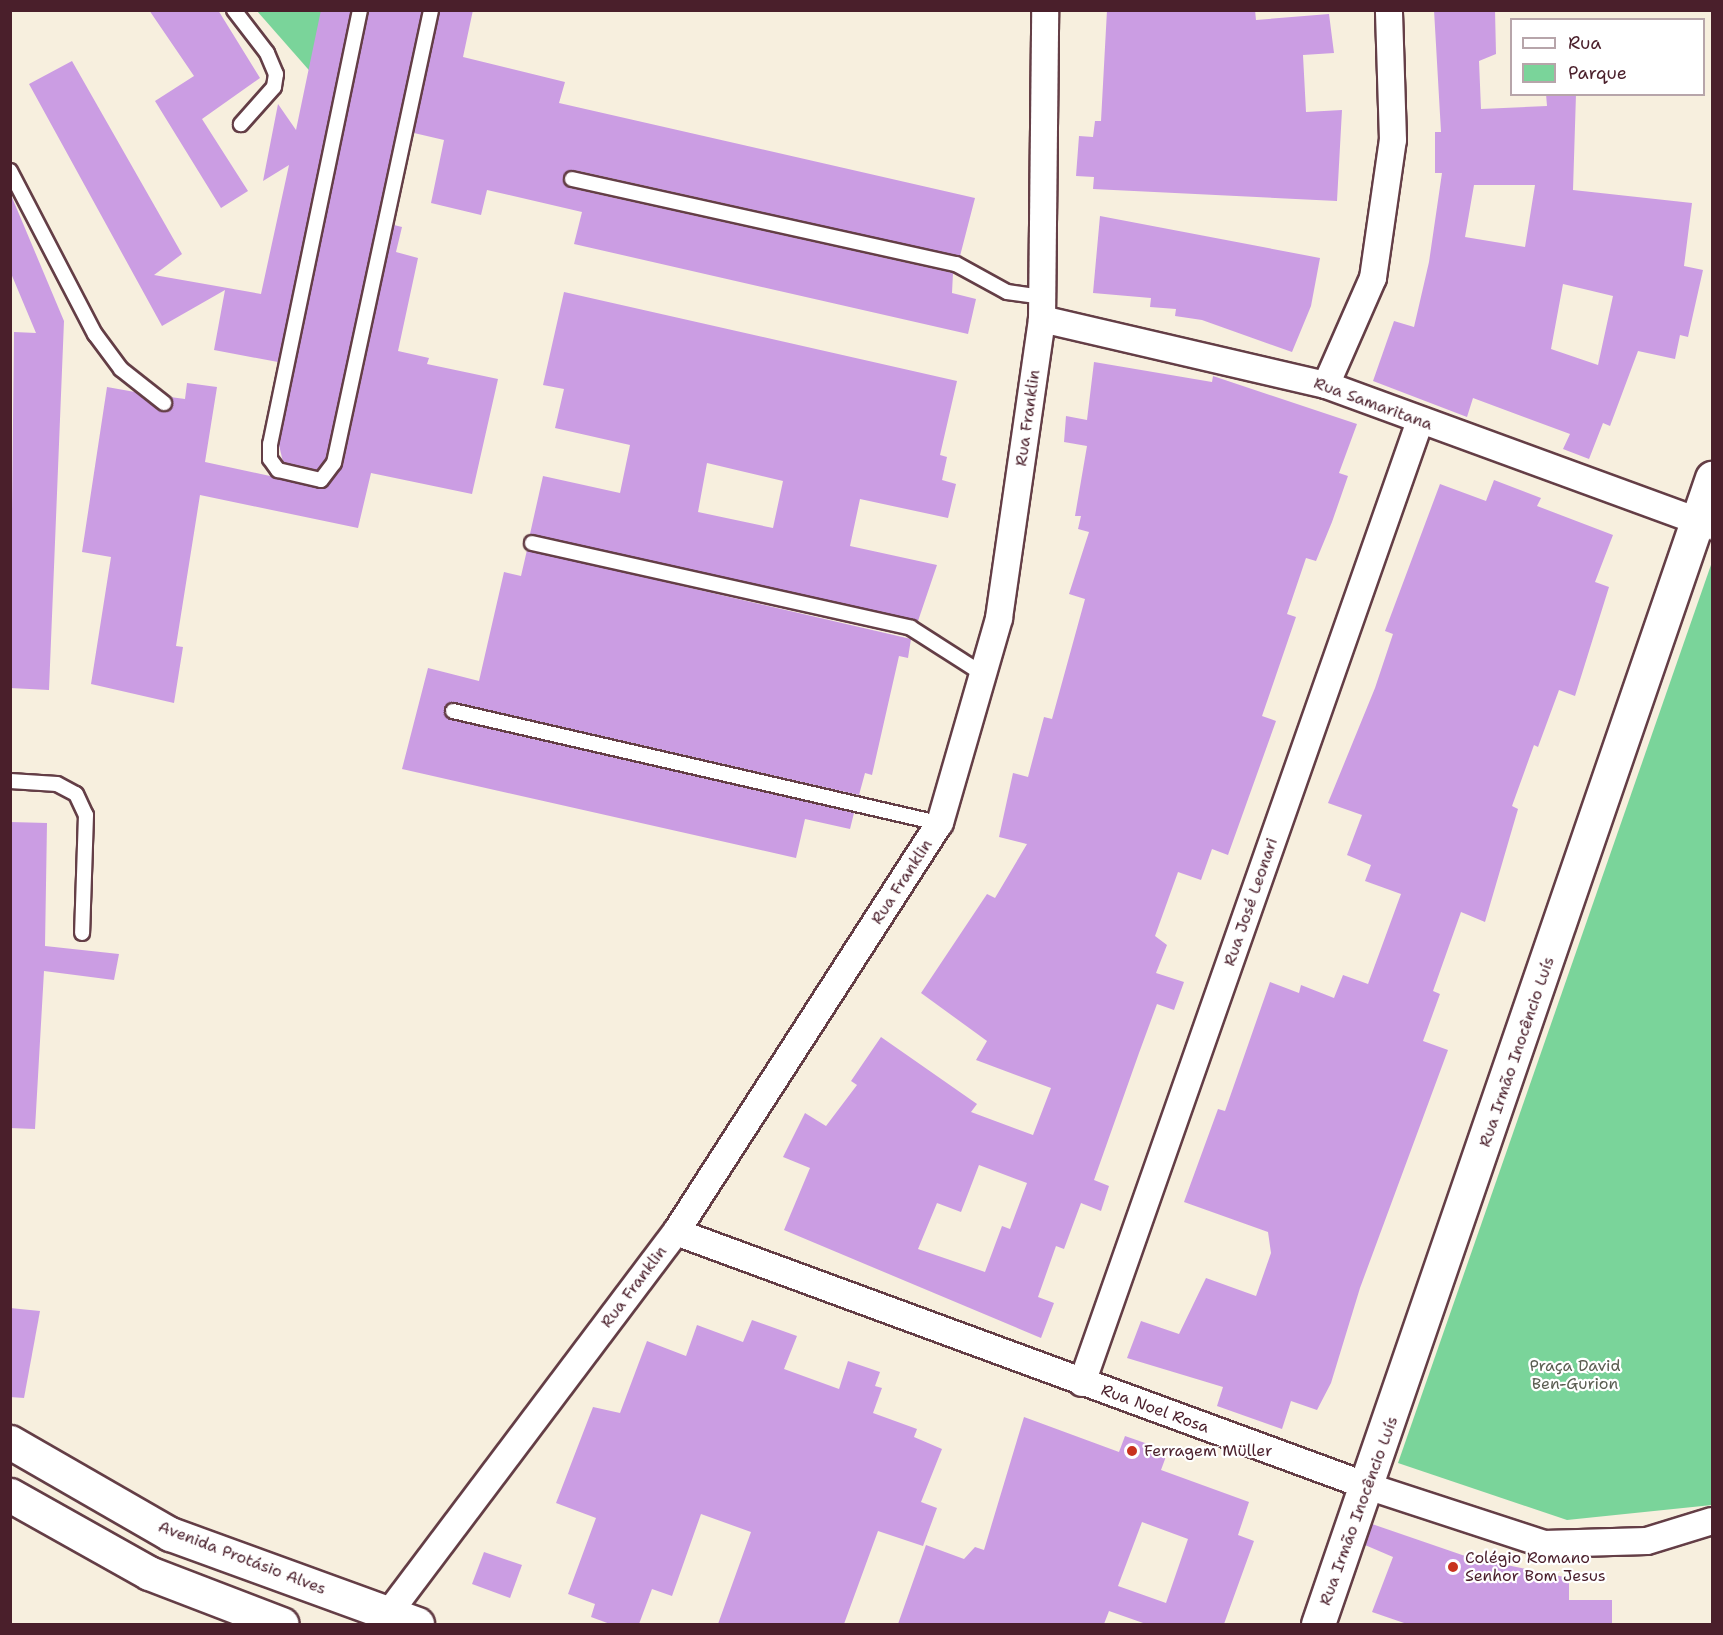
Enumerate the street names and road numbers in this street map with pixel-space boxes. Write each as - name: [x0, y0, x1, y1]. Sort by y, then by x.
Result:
- street label: Rua Franklin: [1012, 368, 1044, 468]
- street label: Rua Samaritana: [1311, 374, 1435, 434]
- street label: Rua José Leonari: [1220, 835, 1282, 969]
- street label: Rua Franklin: [867, 836, 937, 928]
- street label: Rua Irmão Inocêncio Luís: [1475, 954, 1559, 1150]
- street label: Rua Franklin: [597, 1242, 671, 1332]
- street label: Rua Noel Rosa: [1098, 1381, 1212, 1437]
- street label: Rua Irmão Inocêncio Luís: [1316, 1414, 1402, 1608]
- street label: Avenida Protásio Alves: [155, 1517, 329, 1599]

